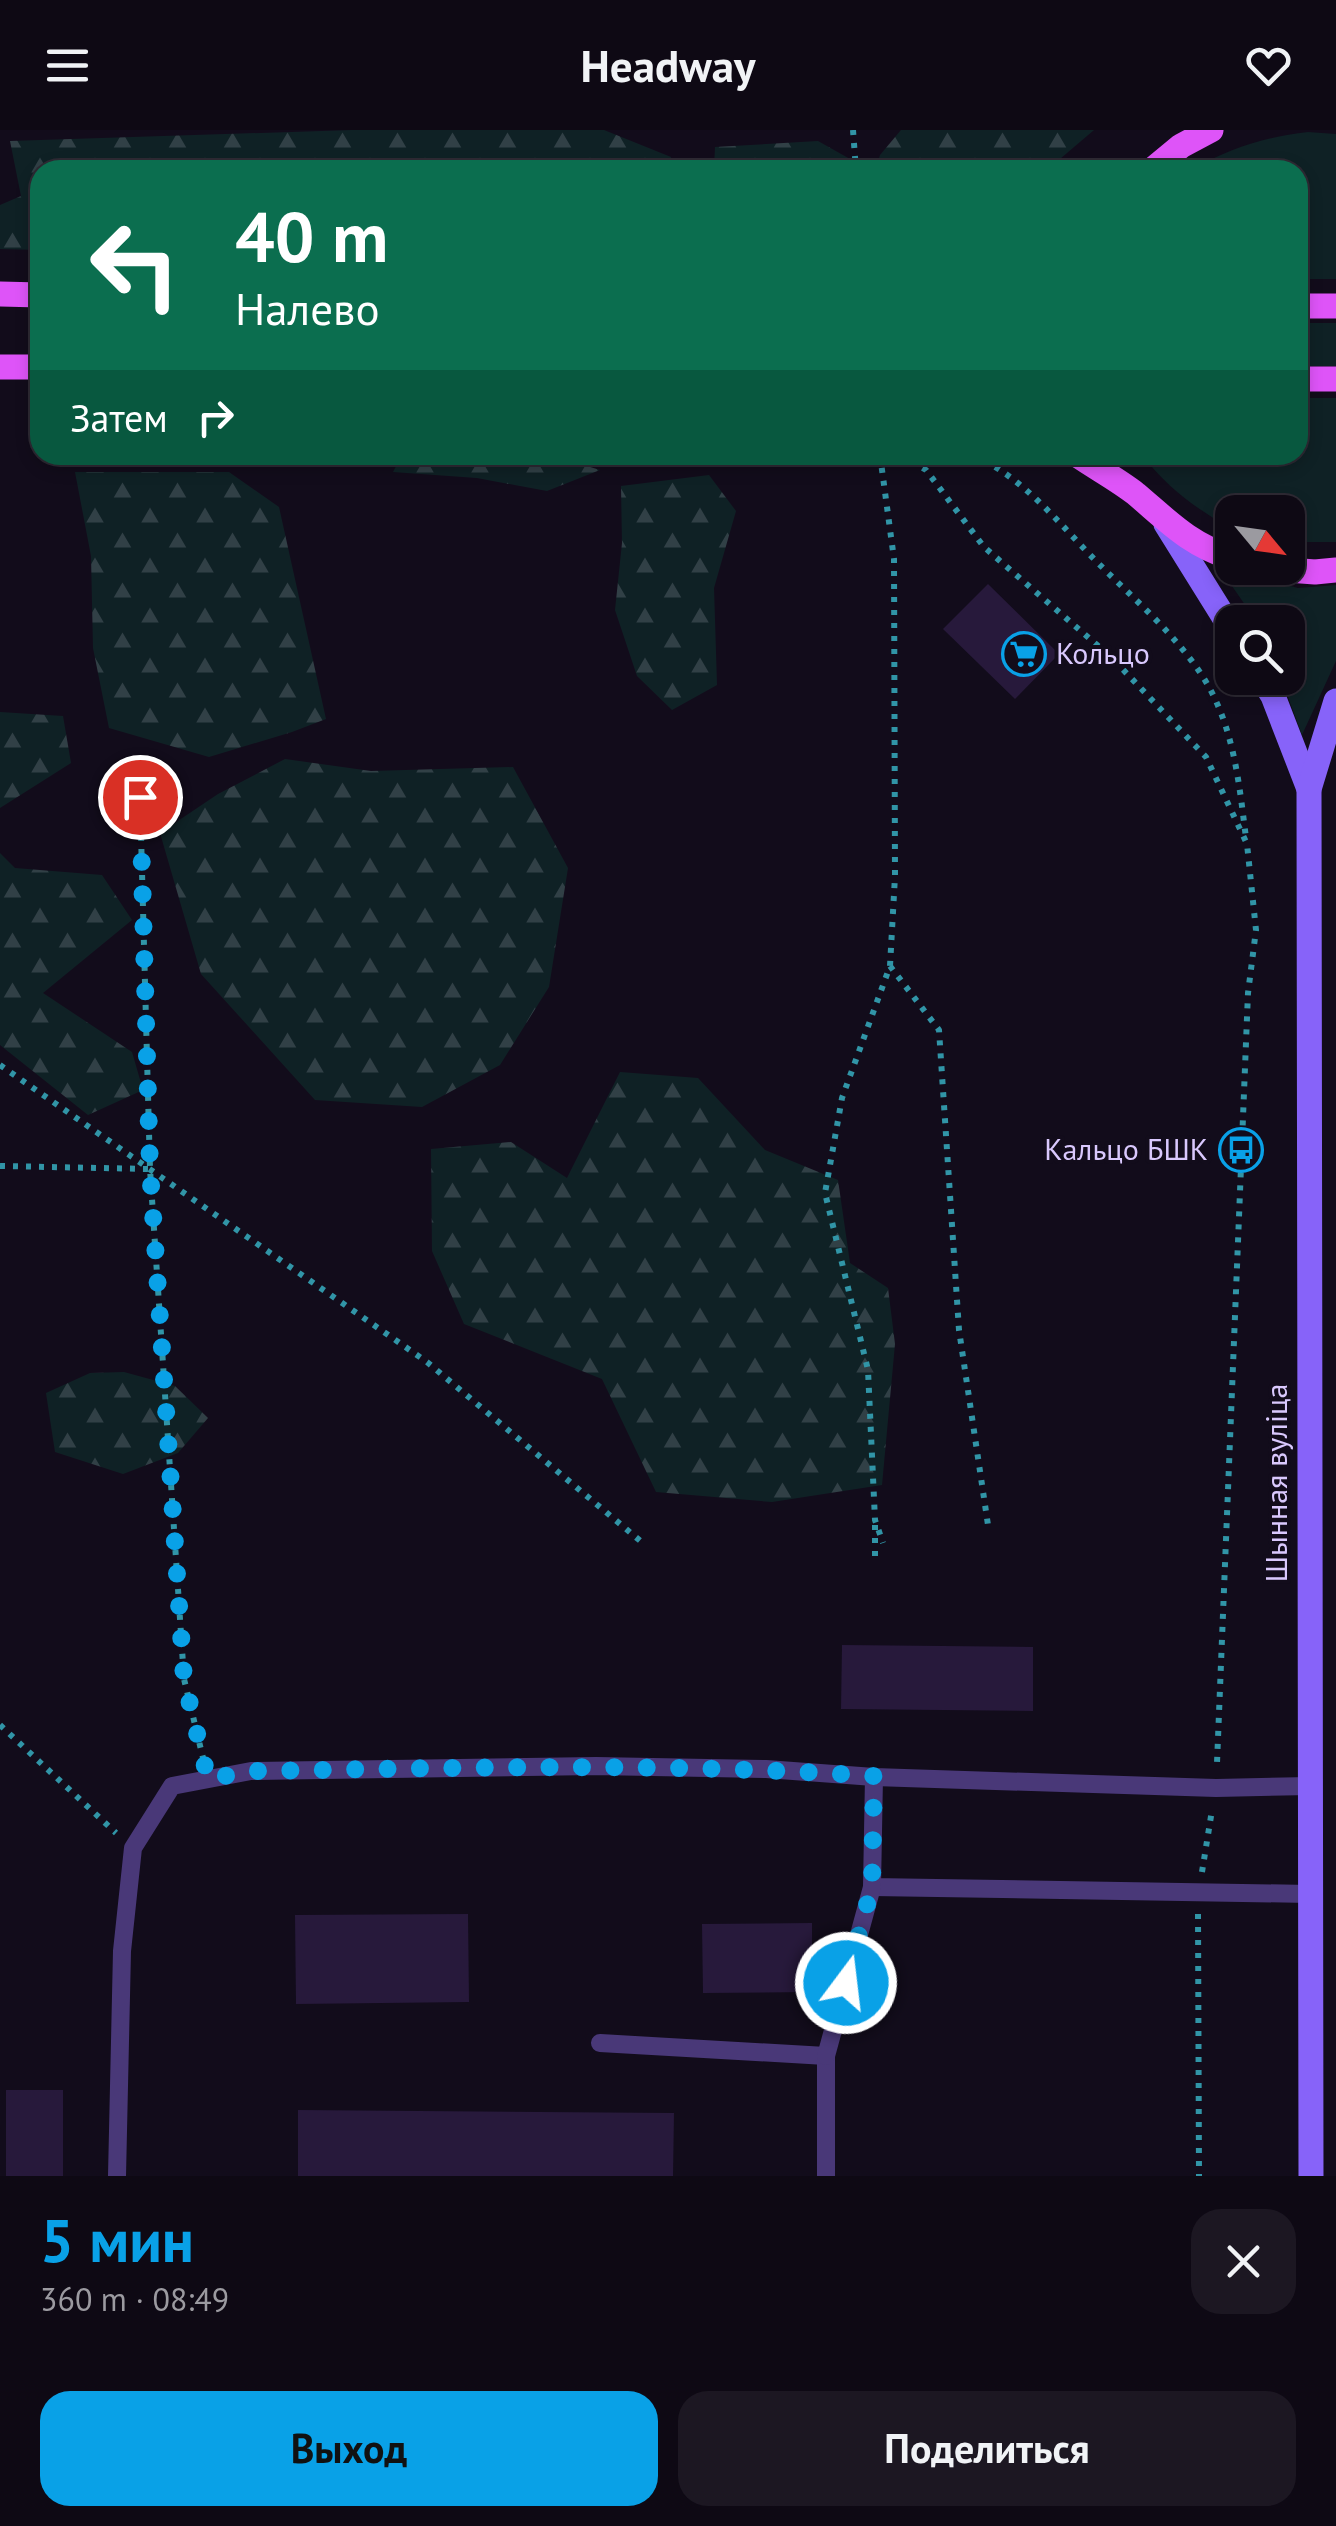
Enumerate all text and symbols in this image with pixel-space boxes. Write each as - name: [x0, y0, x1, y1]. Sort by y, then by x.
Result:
- text: Headway: [580, 36, 756, 94]
- icon: menu: [40, 38, 95, 93]
- icon: heart: [1241, 38, 1296, 93]
- text: 40 m: [235, 191, 388, 281]
- icon: left: [70, 200, 200, 330]
- text: Налево: [235, 279, 380, 337]
- icon: right: [188, 390, 243, 445]
- text: Затем: [70, 393, 168, 442]
- north arrow: [1215, 495, 1305, 585]
- map controls: [1215, 495, 1305, 695]
- button: search: [1215, 605, 1305, 695]
- supermarket icon: Кольцо: [1001, 631, 1047, 677]
- place label: Кольцо: [1056, 633, 1150, 672]
- pin: [98, 755, 183, 840]
- icon: arrive: [113, 770, 168, 825]
- bus stop icon: Кальцо БШК: [1218, 1127, 1264, 1173]
- place label: Кальцо БШК: [1044, 1129, 1208, 1168]
- street label: Шынная вуліца: [1256, 1384, 1295, 1582]
- position arrow: [794, 1931, 898, 2035]
- text: 5 мин: [40, 2201, 194, 2279]
- button: close: [1191, 2209, 1296, 2314]
- text: 360 m · 08:49: [40, 2278, 229, 2320]
- button: Выход: [40, 2391, 658, 2506]
- button: Поделиться: [678, 2391, 1296, 2506]

